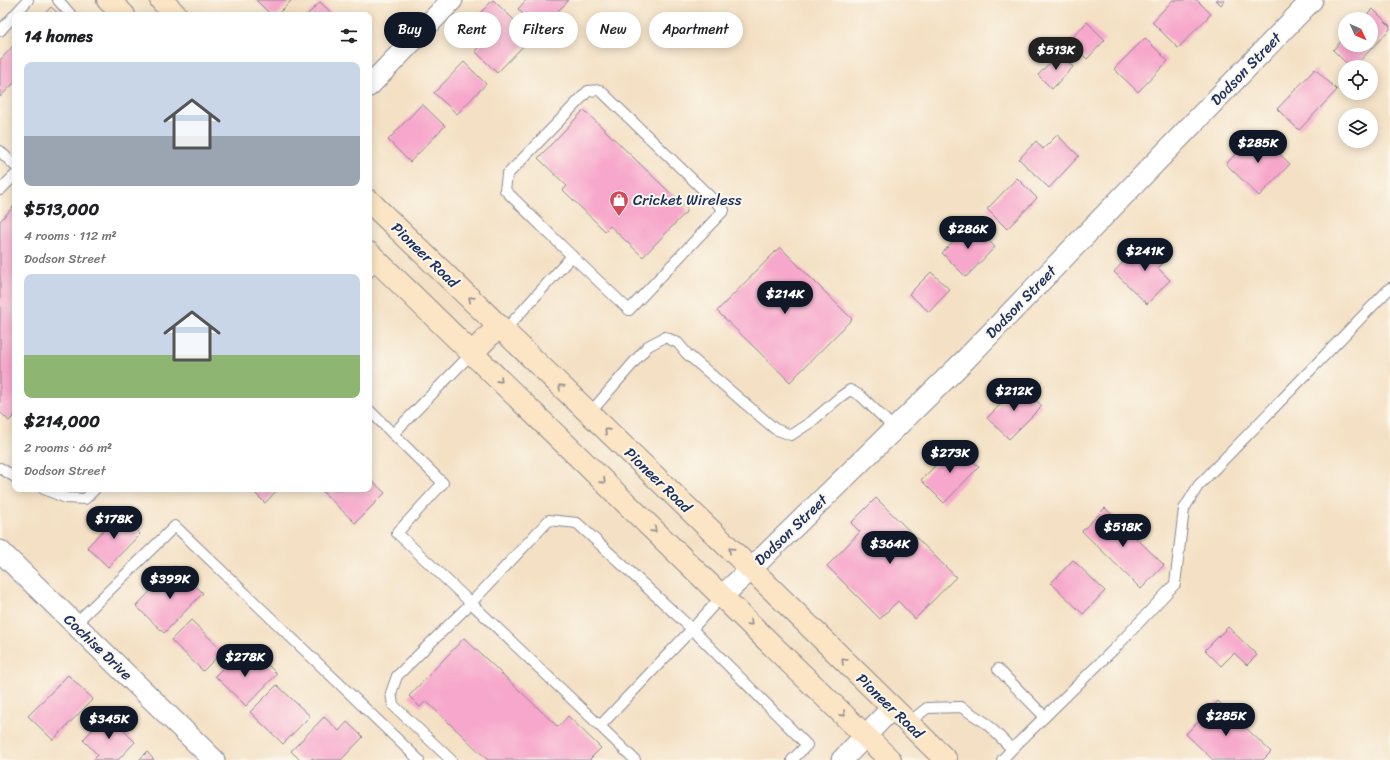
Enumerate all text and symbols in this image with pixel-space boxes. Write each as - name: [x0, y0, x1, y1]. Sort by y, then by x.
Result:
- chip: Buy: [384, 12, 436, 48]
- chip: Rent: [444, 12, 501, 48]
- chip: Filters: [509, 12, 578, 48]
- chip: New: [586, 12, 641, 48]
- chip: Apartment: [649, 12, 743, 48]
- north arrow: [1338, 12, 1378, 52]
- map controls: [1338, 12, 1378, 148]
- text: 14 homes: [24, 21, 93, 51]
- icon: filters: [338, 25, 360, 47]
- street label: Dodson Street: [1204, 25, 1289, 112]
- pin: $513K: [1028, 37, 1084, 71]
- text: $513K: [1037, 38, 1075, 61]
- button: locate: [1338, 60, 1378, 100]
- icon: home: [156, 88, 228, 160]
- button: layers: [1338, 108, 1378, 148]
- pin: $285K: [1230, 130, 1286, 164]
- text: $285K: [1238, 131, 1278, 154]
- place label: Cricket Wireless: [633, 187, 742, 213]
- shop icon: Cricket Wireless: [608, 189, 630, 217]
- text: $513,000: [24, 194, 99, 224]
- street label: Pioneer Road: [385, 216, 466, 295]
- pin: $286K: [940, 216, 996, 250]
- text: $286K: [948, 217, 988, 240]
- text: 4 rooms · 112 m²: [24, 224, 117, 247]
- pin: $241K: [1117, 238, 1173, 272]
- text: $241K: [1126, 239, 1164, 262]
- text: Dodson Street: [24, 247, 106, 270]
- street label: Dodson Street: [979, 258, 1064, 345]
- pin: $214K: [757, 281, 813, 315]
- text: $214K: [766, 282, 804, 305]
- one-way arrow: [468, 297, 476, 304]
- icon: home: [156, 300, 228, 372]
- one-way arrow: [495, 375, 503, 383]
- pin: $212K: [986, 378, 1042, 412]
- text: $212K: [995, 379, 1033, 402]
- one-way arrow: [558, 384, 566, 392]
- text: $214,000: [24, 406, 100, 436]
- one-way arrow: [604, 428, 612, 436]
- text: 2 rooms · 66 m²: [24, 436, 112, 459]
- pin: $273K: [922, 440, 978, 474]
- street label: Pioneer Road: [618, 441, 699, 520]
- text: $273K: [931, 441, 969, 464]
- text: Dodson Street: [24, 459, 106, 482]
- one-way arrow: [599, 476, 606, 483]
- street label: Dodson Street: [748, 487, 835, 572]
- pin: $178K: [86, 506, 142, 540]
- text: $178K: [95, 507, 133, 530]
- pin: $518K: [1095, 514, 1151, 548]
- text: $518K: [1104, 515, 1142, 538]
- one-way arrow: [649, 525, 657, 533]
- pin: $364K: [862, 531, 918, 565]
- text: $364K: [870, 532, 910, 555]
- one-way arrow: [728, 547, 736, 555]
- pin: $399K: [142, 566, 198, 600]
- text: $399K: [150, 567, 190, 590]
- street label: Cochise Drive: [57, 607, 139, 687]
- one-way arrow: [745, 618, 753, 626]
- pin: $278K: [217, 644, 273, 678]
- text: $278K: [225, 645, 265, 668]
- one-way arrow: [841, 658, 849, 666]
- street label: Pioneer Road: [850, 667, 931, 746]
- pin: $285K: [1198, 703, 1254, 737]
- text: $285K: [1206, 704, 1246, 727]
- pin: $345K: [81, 706, 137, 740]
- text: $345K: [89, 707, 129, 730]
- one-way arrow: [838, 709, 846, 717]

